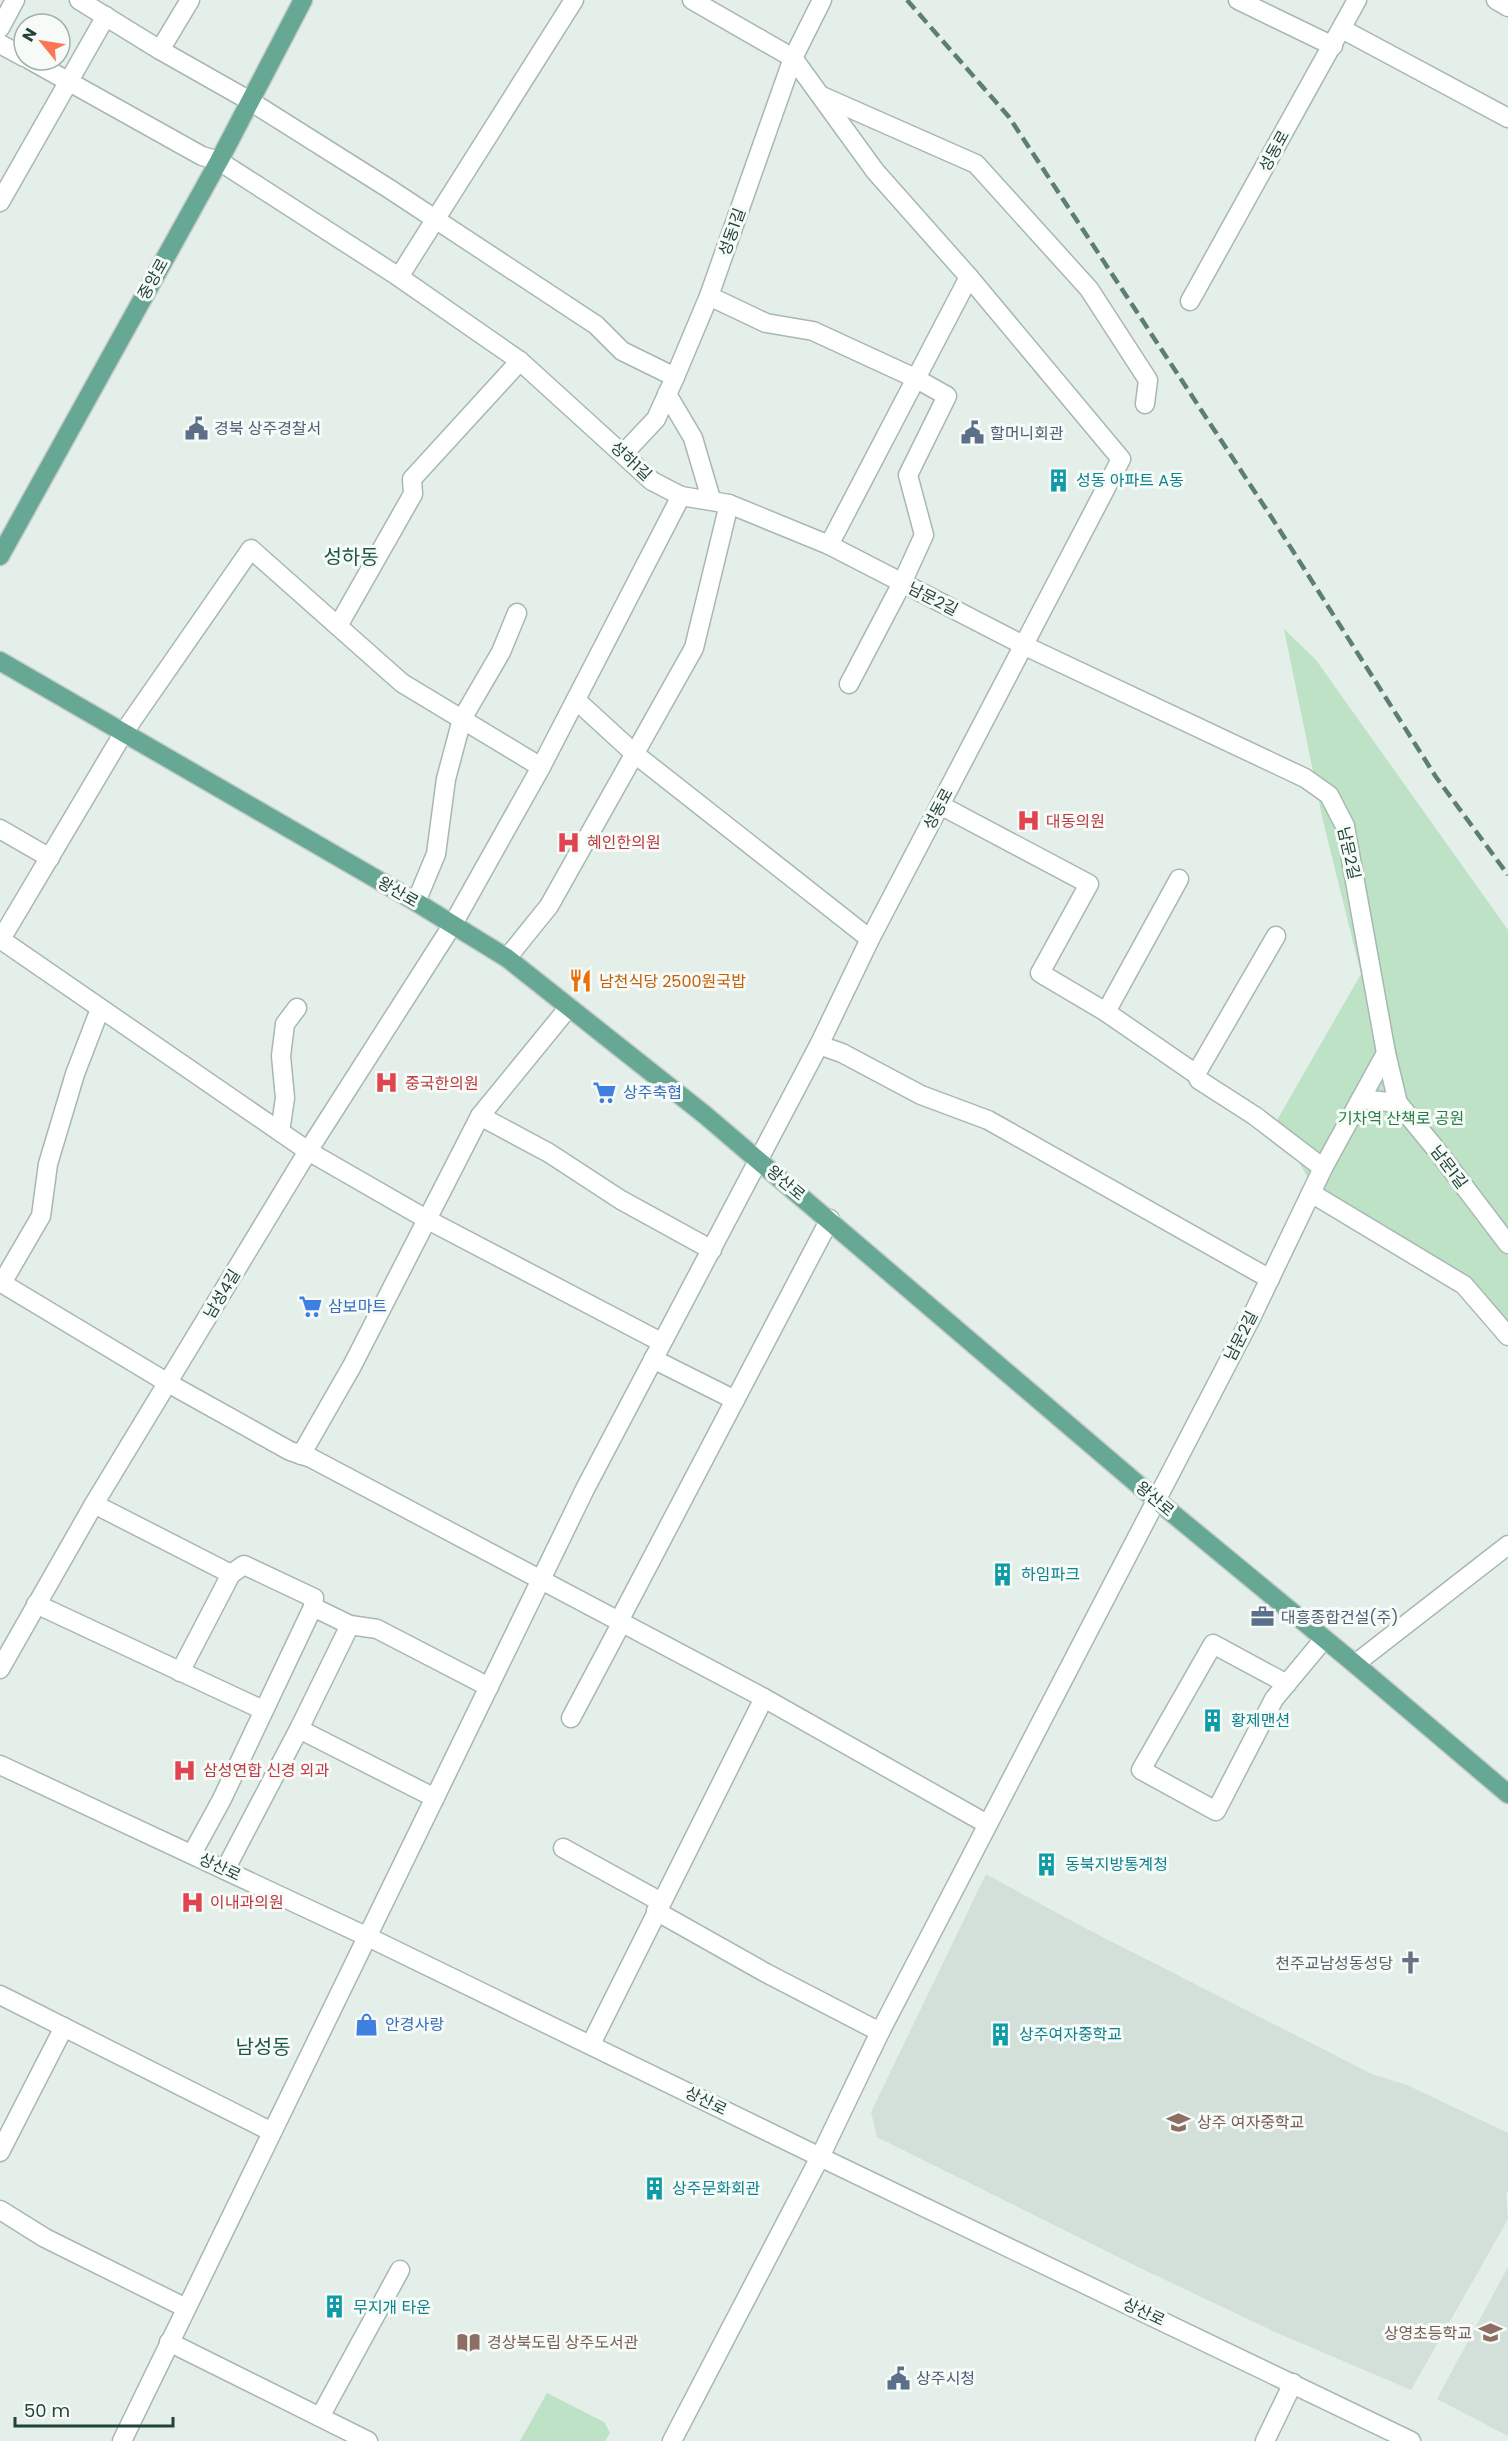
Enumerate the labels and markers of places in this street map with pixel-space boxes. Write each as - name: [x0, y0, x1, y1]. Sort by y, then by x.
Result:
- public building icon: 경북 상주경찰서: [183, 415, 209, 441]
- place label: 경북 상주경찰서: [214, 417, 321, 440]
- public building icon: 할머니회관: [959, 420, 985, 446]
- place label: 할머니회관: [990, 422, 1064, 445]
- building icon: 성동 아파트 A동: [1045, 467, 1071, 493]
- place label: 성동 아파트 A동: [1076, 469, 1184, 492]
- hospital icon: 대동의원: [1015, 808, 1041, 834]
- place label: 대동의원: [1046, 810, 1105, 833]
- hospital icon: 혜인한의원: [556, 829, 582, 855]
- place label: 혜인한의원: [587, 831, 661, 854]
- restaurant icon: 남천식당 2500원국밥: [568, 968, 594, 994]
- place label: 남천식당 2500원국밥: [599, 970, 746, 993]
- hospital icon: 중국한의원: [374, 1070, 400, 1096]
- place label: 중국한의원: [405, 1072, 479, 1095]
- supermarket icon: 상주축협: [592, 1079, 618, 1105]
- place label: 상주축협: [623, 1081, 682, 1104]
- supermarket icon: 삼보마트: [297, 1293, 323, 1319]
- place label: 삼보마트: [328, 1295, 387, 1318]
- building icon: 하임파크: [990, 1561, 1016, 1587]
- place label: 하임파크: [1021, 1563, 1080, 1586]
- office icon: 대흥종합건설(주): [1250, 1604, 1276, 1630]
- place label: 대흥종합건설(주): [1281, 1606, 1399, 1629]
- building icon: 황제맨션: [1200, 1707, 1226, 1733]
- place label: 황제맨션: [1231, 1709, 1290, 1732]
- hospital icon: 삼성연합 신경 외과: [172, 1757, 198, 1783]
- place label: 삼성연합 신경 외과: [203, 1759, 330, 1782]
- building icon: 동북지방통계청: [1034, 1851, 1060, 1877]
- place label: 동북지방통계청: [1065, 1853, 1168, 1876]
- hospital icon: 이내과의원: [179, 1889, 205, 1915]
- place label: 이내과의원: [210, 1891, 284, 1914]
- church icon: 천주교남성동성당: [1398, 1950, 1424, 1976]
- place label: 천주교남성동성당: [1275, 1952, 1393, 1975]
- shop icon: 안경사랑: [354, 2011, 380, 2037]
- place label: 안경사랑: [385, 2013, 444, 2036]
- building icon: 상주여자중학교: [988, 2021, 1014, 2047]
- place label: 상주여자중학교: [1019, 2023, 1122, 2046]
- school or university icon: 상주 여자중학교: [1166, 2109, 1192, 2135]
- place label: 상주 여자중학교: [1197, 2111, 1304, 2134]
- building icon: 상주문화회관: [641, 2175, 667, 2201]
- place label: 상주문화회관: [672, 2177, 761, 2200]
- building icon: 무지개 타운: [322, 2294, 348, 2320]
- place label: 무지개 타운: [353, 2296, 431, 2319]
- school or university icon: 상영초등학교: [1477, 2320, 1503, 2346]
- place label: 상영초등학교: [1384, 2322, 1472, 2345]
- library icon: 경상북도립 상주도서관: [456, 2329, 482, 2355]
- place label: 경상북도립 상주도서관: [487, 2331, 639, 2354]
- public building icon: 상주시청: [885, 2365, 911, 2391]
- place label: 상주시청: [916, 2367, 975, 2390]

